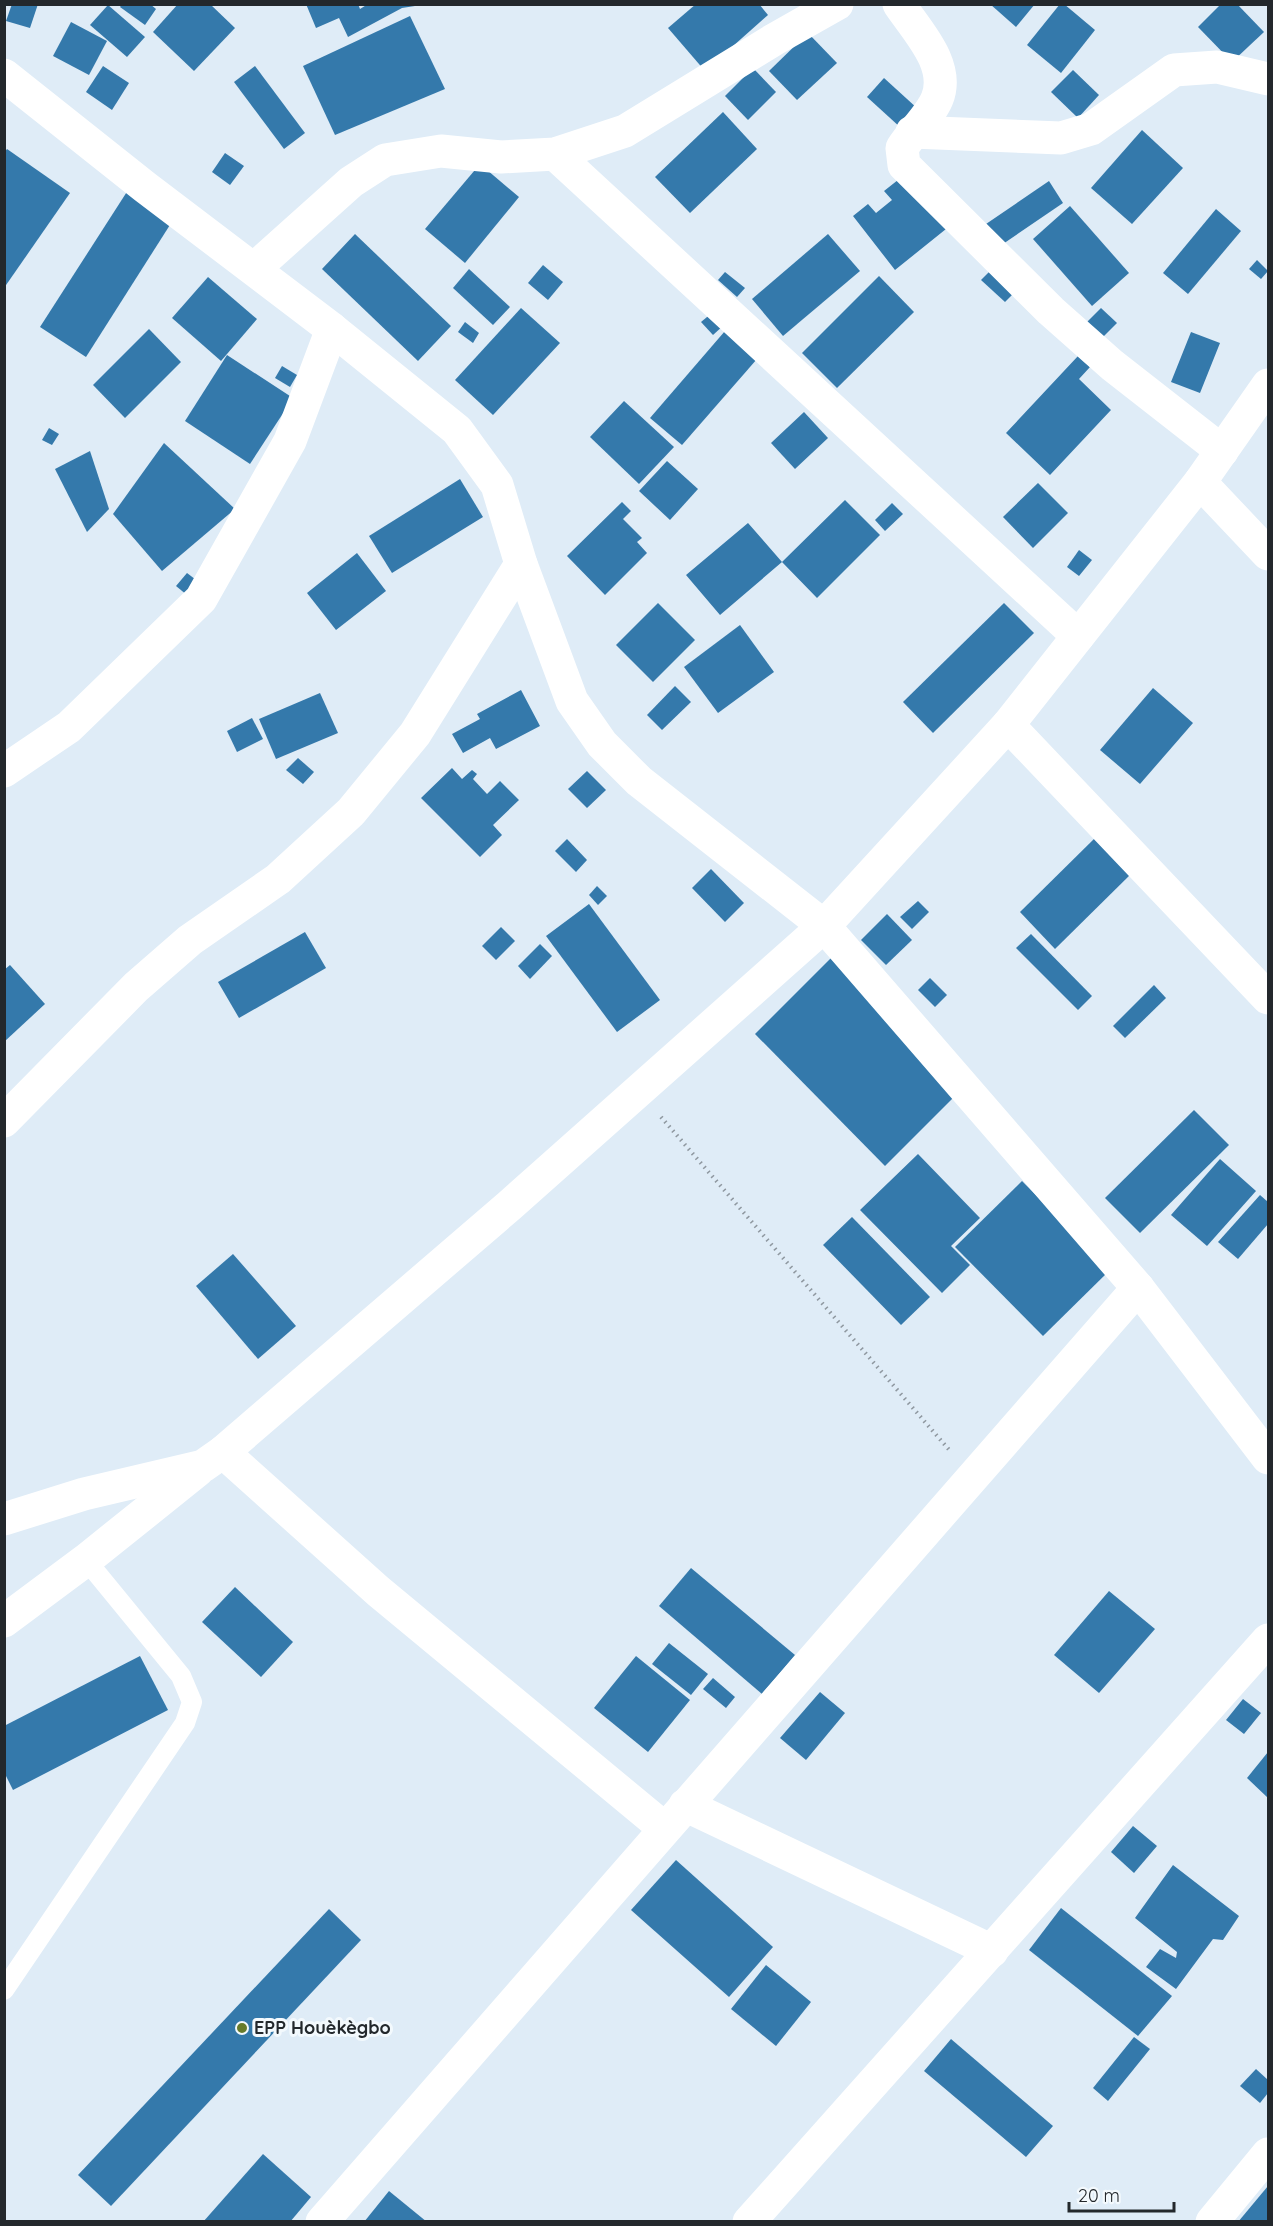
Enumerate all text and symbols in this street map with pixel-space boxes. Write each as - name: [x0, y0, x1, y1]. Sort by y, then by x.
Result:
- place label: EPP Houèkègbo: [254, 2016, 391, 2039]
- marker: EPP Houèkègbo: [235, 2021, 249, 2035]
- scale bar: [1069, 2175, 1174, 2213]
- text: 20 m: [1078, 2184, 1120, 2207]

